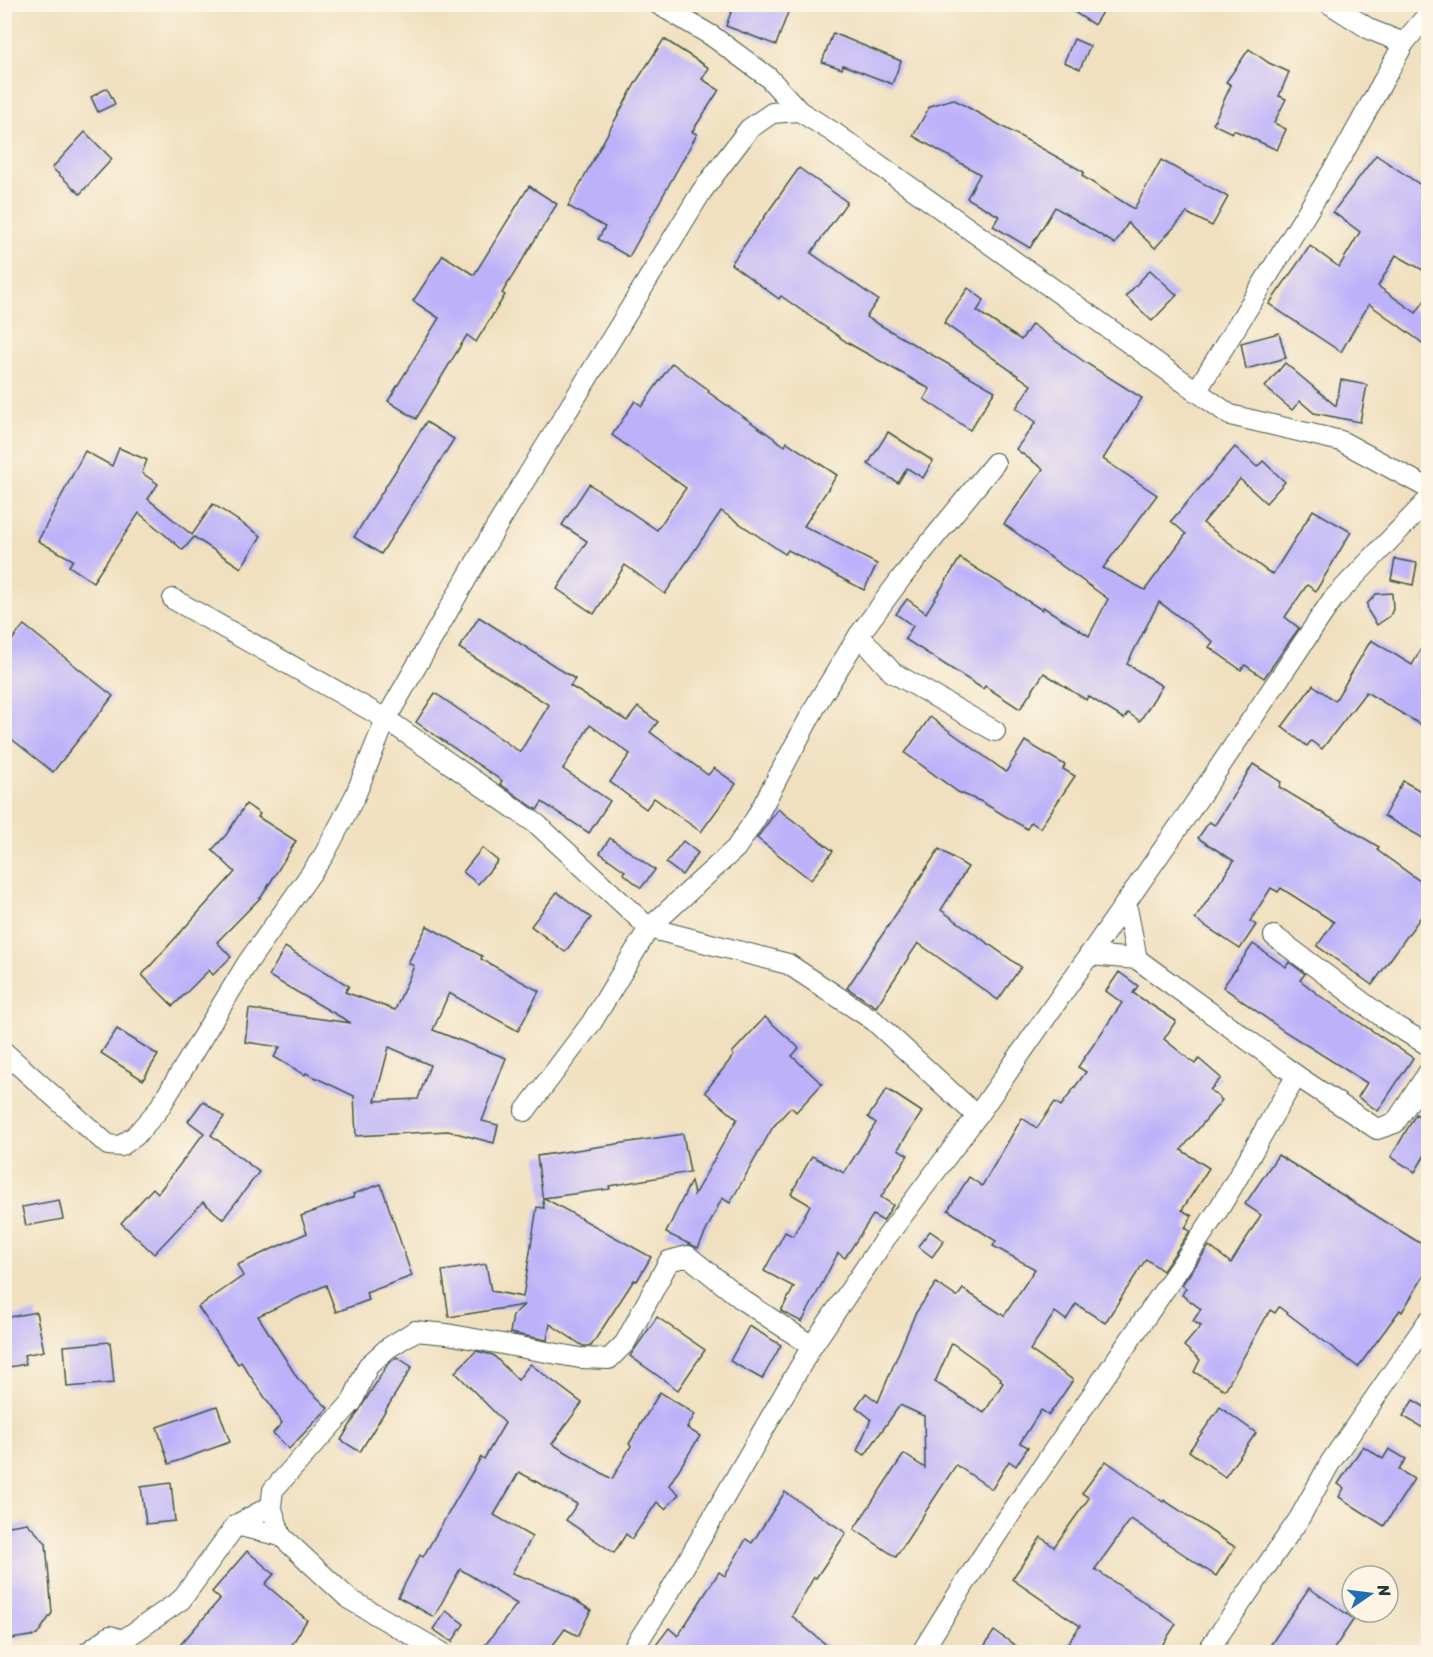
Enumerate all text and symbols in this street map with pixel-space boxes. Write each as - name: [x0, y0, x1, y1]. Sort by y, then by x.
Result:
- north arrow: [1340, 1564, 1400, 1624]
- text: N: [1368, 1581, 1400, 1600]

